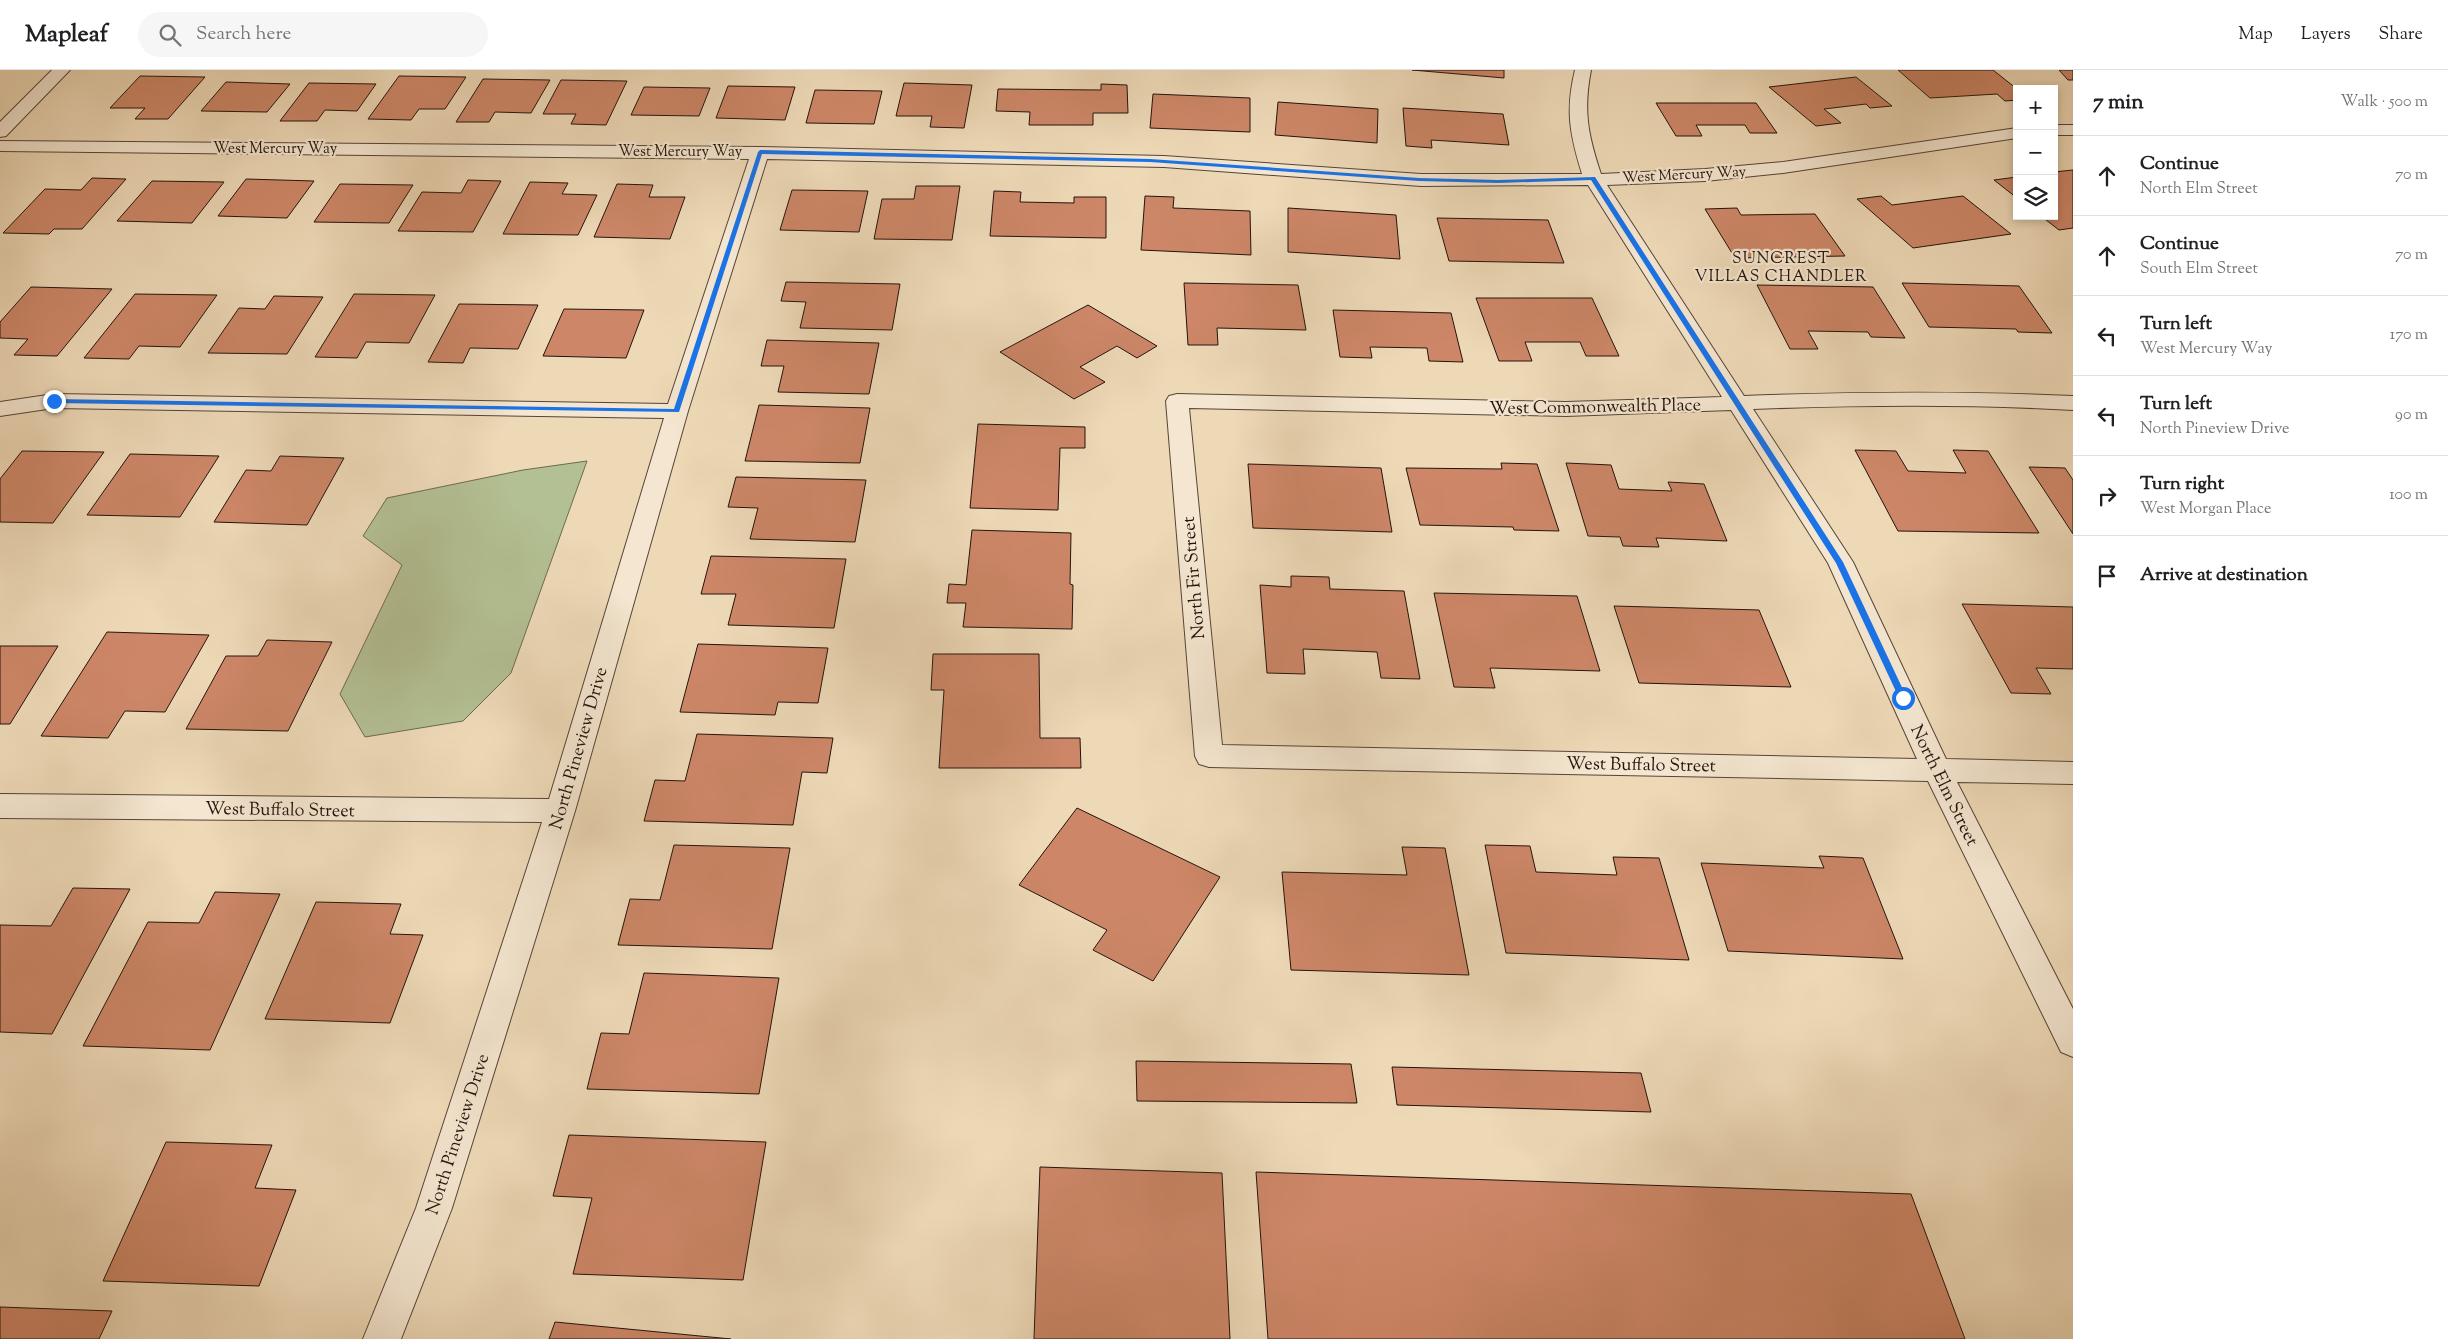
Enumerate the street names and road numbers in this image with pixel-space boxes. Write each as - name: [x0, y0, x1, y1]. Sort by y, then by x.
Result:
- street label: West Mercury Way: [213, 139, 338, 160]
- street label: West Mercury Way: [618, 142, 743, 163]
- street label: West Mercury Way: [1621, 162, 1747, 189]
- street label: West Commonwealth Place: [1489, 393, 1701, 423]
- street label: North Fir Street: [1177, 515, 1213, 640]
- street label: North Pineview Drive: [544, 664, 616, 833]
- street label: North Elm Street: [1903, 721, 1984, 851]
- street label: West Buffalo Street: [1566, 752, 1716, 780]
- street label: West Buffalo Street: [205, 797, 355, 825]
- street label: North Pineview Drive: [421, 1051, 497, 1219]

